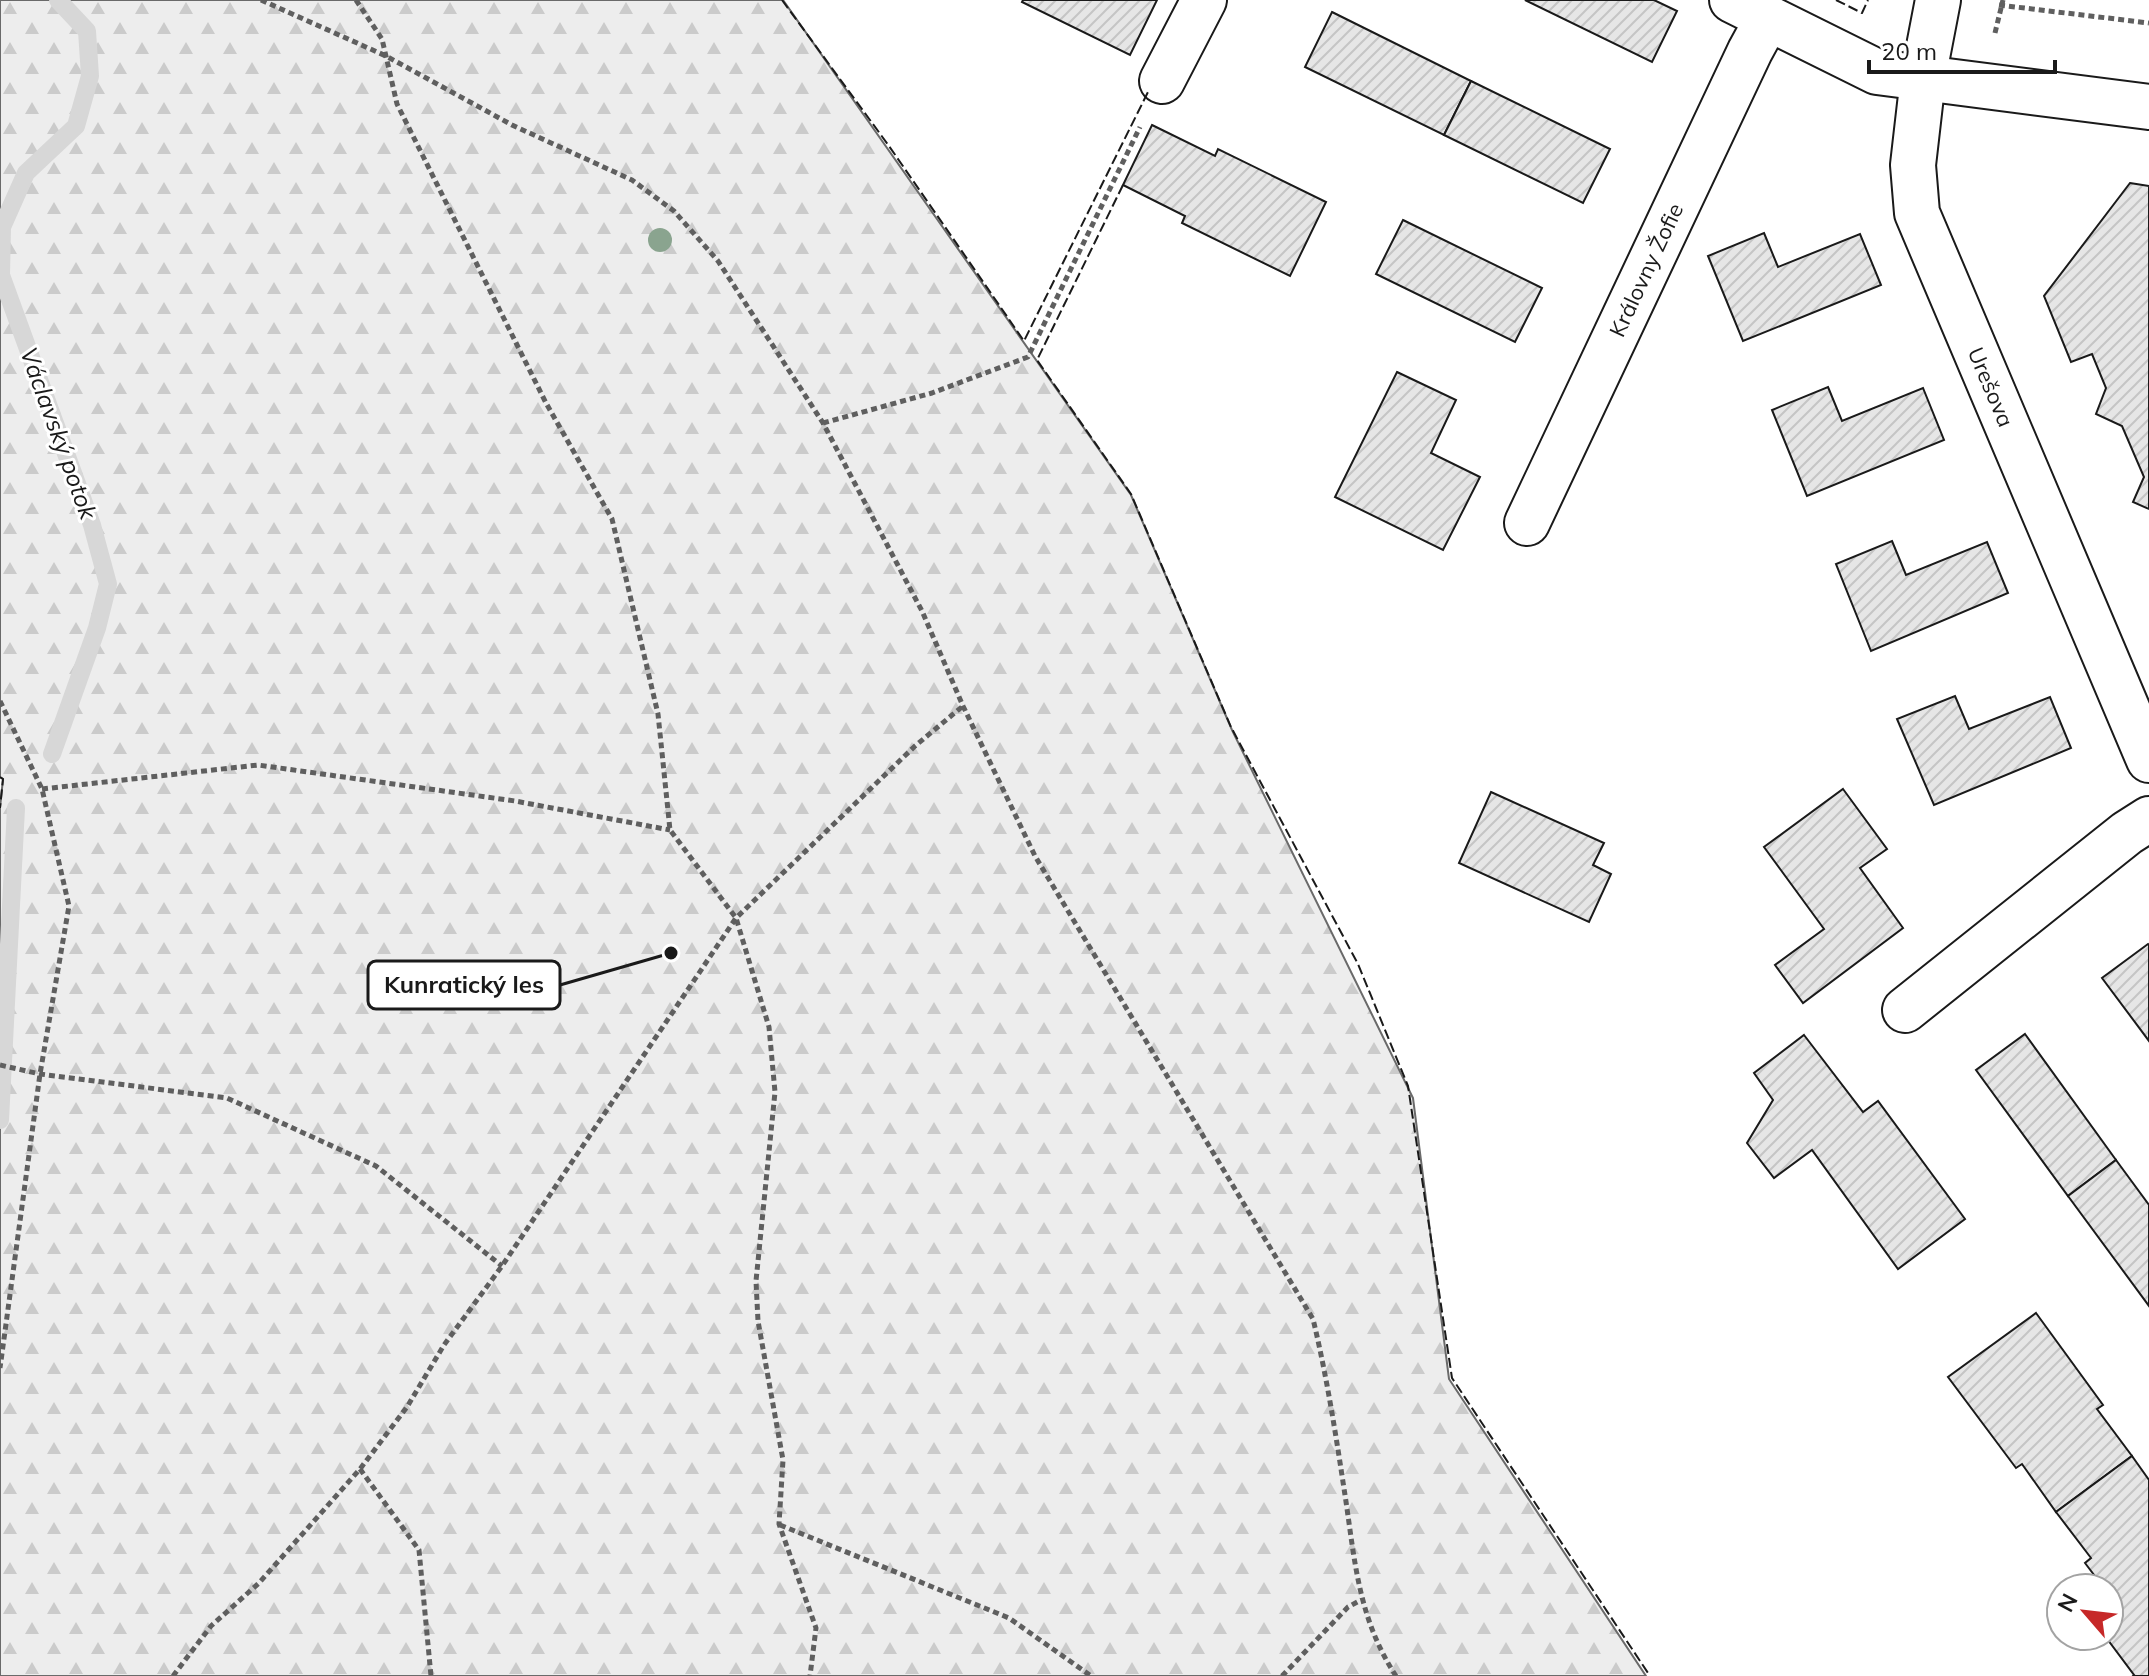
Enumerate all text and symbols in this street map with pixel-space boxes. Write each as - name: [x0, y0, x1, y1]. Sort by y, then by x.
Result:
- scale bar: [1869, 24, 2055, 74]
- text: 20 m: [1881, 36, 1937, 66]
- street label: Královny Žofie: [1603, 199, 1689, 341]
- water label: Václavský potok: [14, 343, 104, 524]
- street label: Urešova: [1962, 343, 2020, 431]
- callout: Kunratický les: [368, 961, 560, 1009]
- text: Kunratický les: [384, 969, 544, 999]
- north arrow: [2045, 1572, 2125, 1652]
- text: N: [2051, 1589, 2084, 1617]

